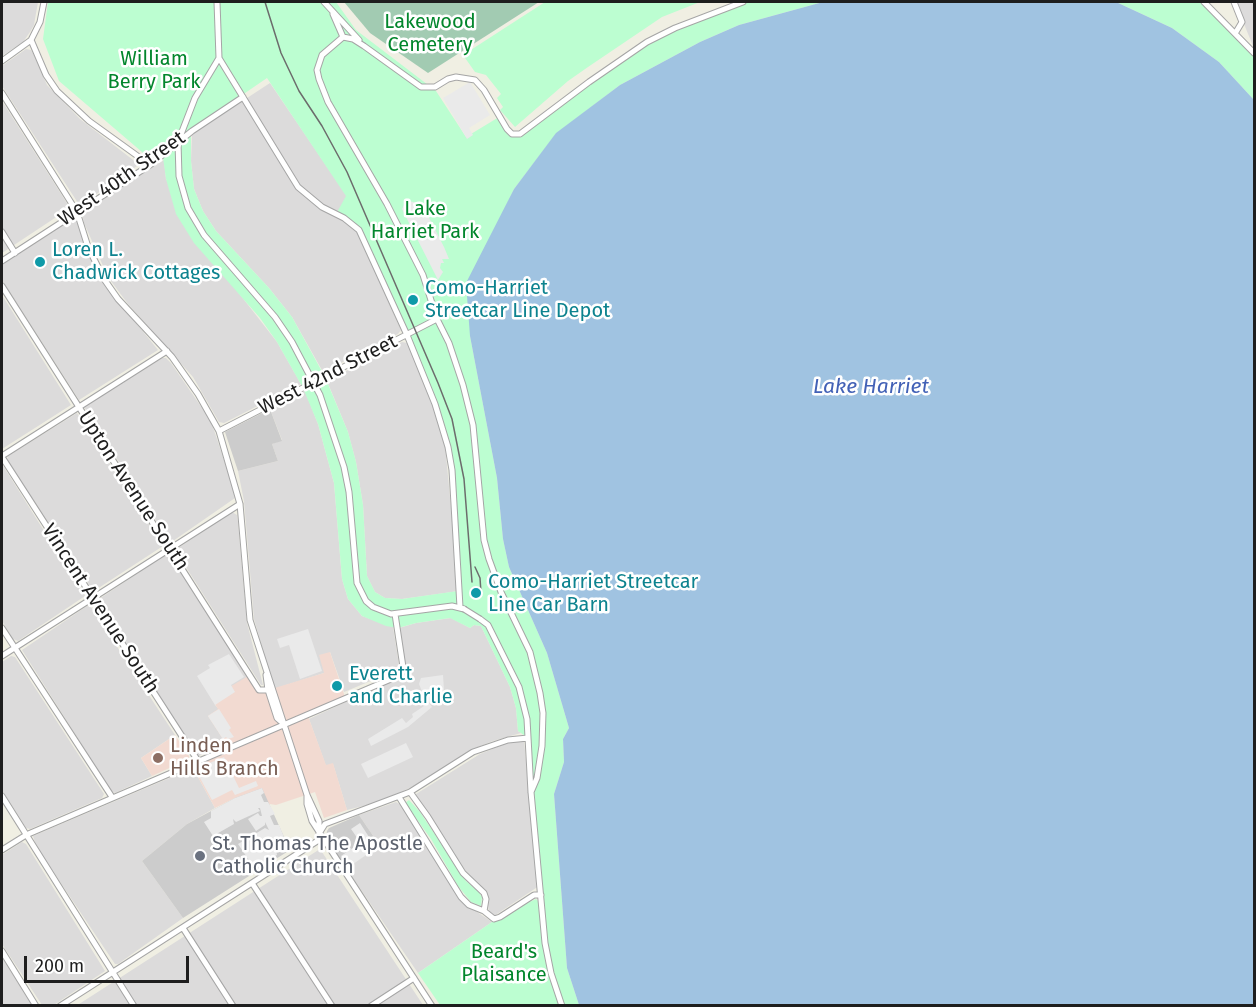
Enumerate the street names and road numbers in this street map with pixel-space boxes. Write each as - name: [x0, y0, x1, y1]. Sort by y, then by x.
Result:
- street label: West 40th Street: [54, 126, 190, 232]
- street label: West 42nd Street: [255, 330, 401, 420]
- street label: Upton Avenue South: [72, 407, 194, 575]
- street label: Vincent Avenue South: [36, 520, 164, 698]

